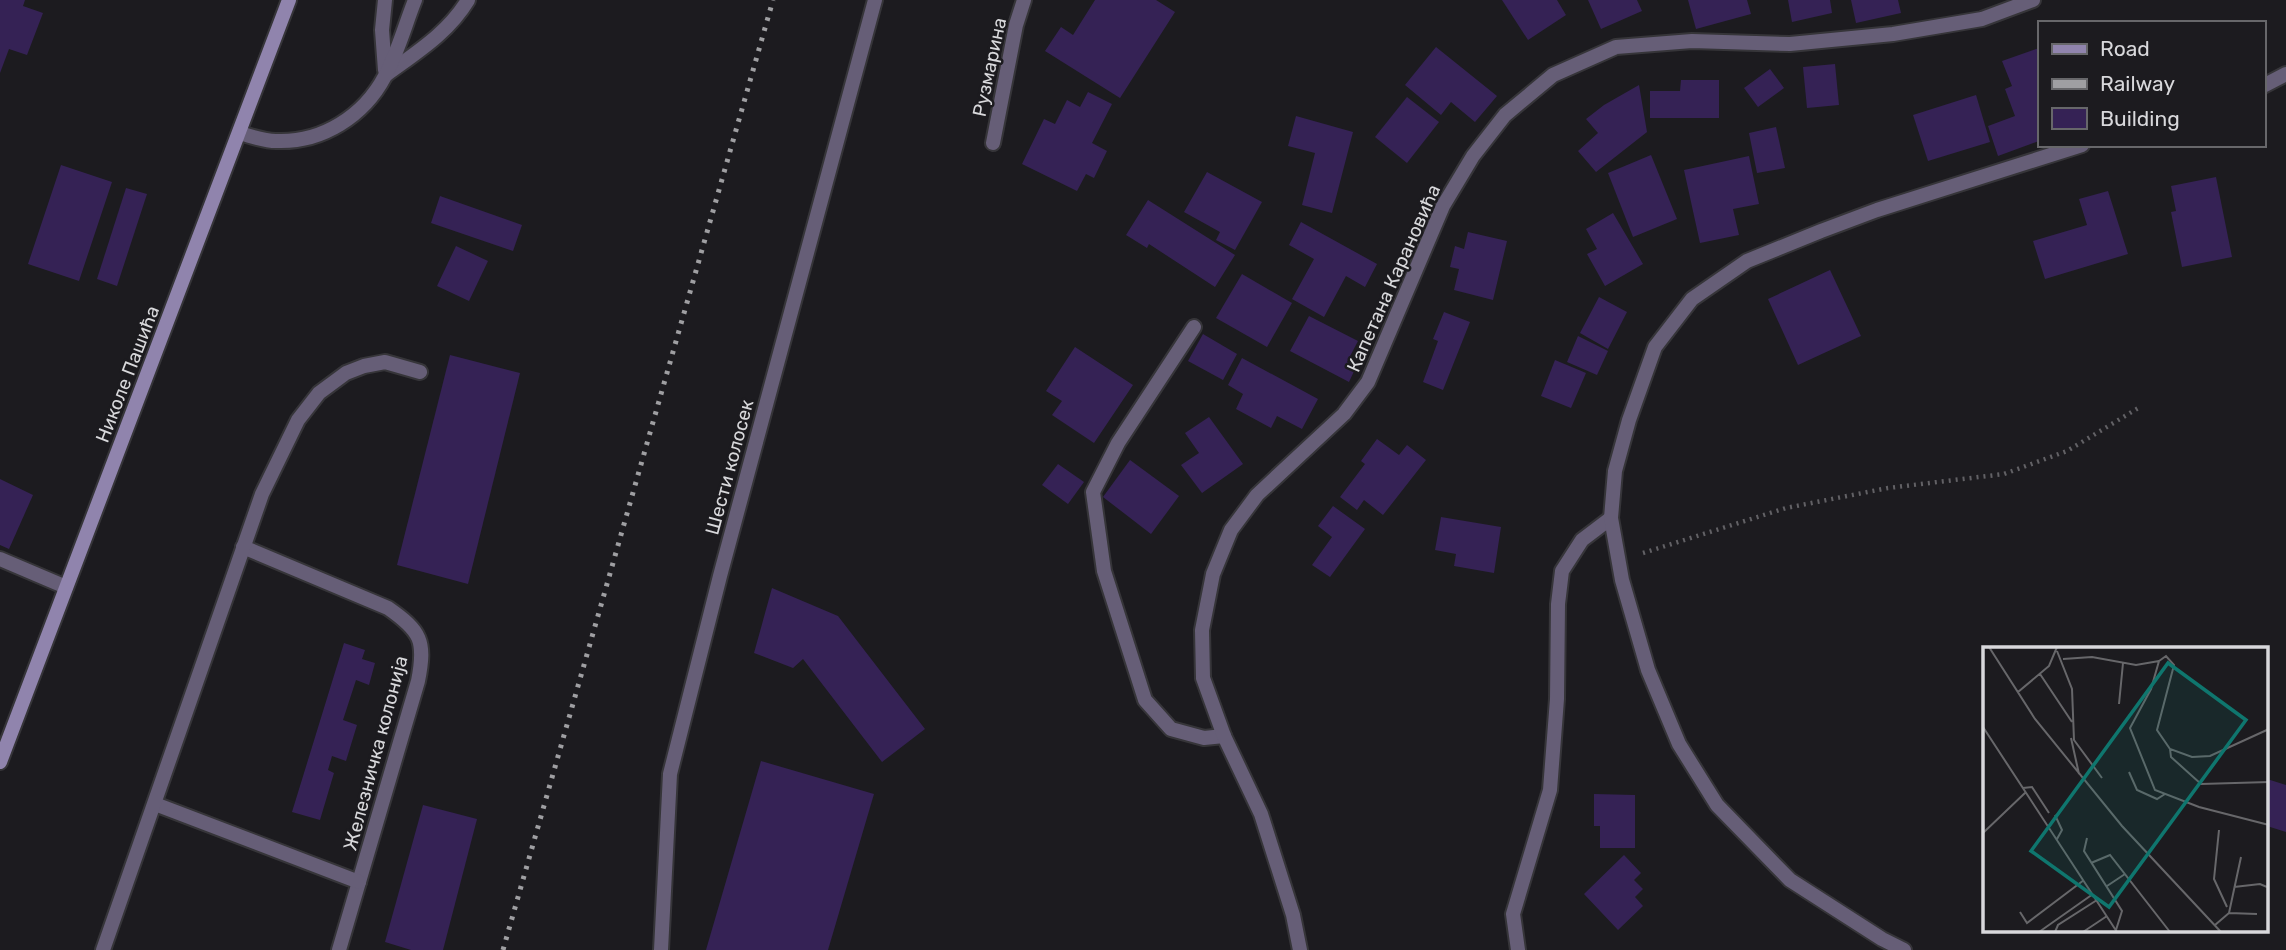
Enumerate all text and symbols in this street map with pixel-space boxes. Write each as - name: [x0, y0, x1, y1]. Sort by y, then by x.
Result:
- street label: Рузмарина: [968, 15, 1011, 119]
- legend: [2038, 21, 2265, 147]
- text: Road: [2100, 36, 2150, 61]
- text: Railway: [2100, 71, 2175, 96]
- text: Building: [2100, 106, 2180, 131]
- street label: Капетана Карановића: [1342, 181, 1445, 376]
- street label: Николе Пашића: [91, 303, 164, 446]
- street label: Шести колосек: [700, 397, 759, 537]
- inset map: [1983, 647, 2268, 932]
- street label: Железничка колонија: [338, 653, 413, 853]

